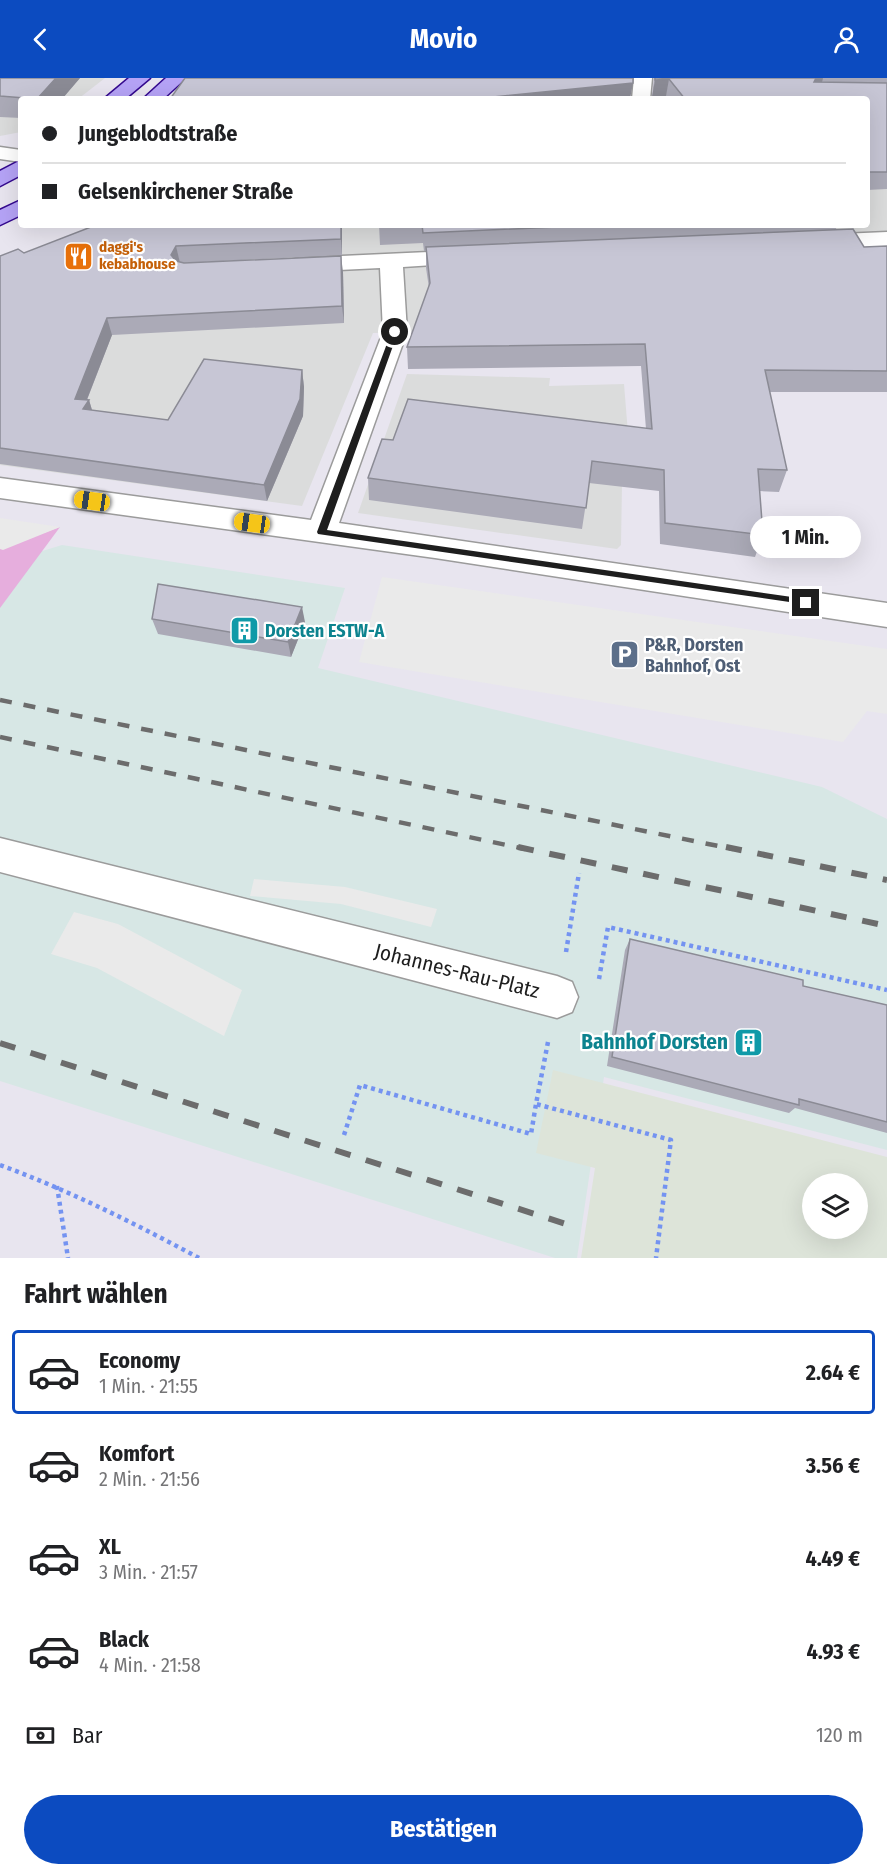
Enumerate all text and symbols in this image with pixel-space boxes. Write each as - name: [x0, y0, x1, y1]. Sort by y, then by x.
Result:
- icon: back: [24, 23, 57, 56]
- text: Movio: [410, 23, 477, 55]
- icon: person: [830, 23, 863, 56]
- text: Jungeblodtstraße: [78, 120, 237, 147]
- text: Gelsenkirchener Straße: [78, 178, 293, 205]
- place label: daggi's kebabhouse: [99, 238, 176, 273]
- restaurant icon: daggi's kebabhouse: [62, 240, 94, 272]
- route start: [381, 318, 408, 345]
- car: [73, 490, 111, 512]
- car: [233, 512, 271, 534]
- callout: 1 Min.: [750, 516, 862, 558]
- text: 1 Min.: [782, 525, 829, 549]
- route end: [792, 589, 819, 616]
- building icon: Dorsten ESTW-A: [228, 615, 260, 647]
- place label: Dorsten ESTW-A: [265, 620, 385, 642]
- place label: P&R, Dorsten Bahnhof, Ost: [645, 634, 744, 677]
- parking icon: P&R, Dorsten Bahnhof, Ost: [608, 639, 640, 671]
- street label: Johannes-Rau-Platz: [372, 938, 542, 1004]
- building icon: Bahnhof Dorsten: [733, 1026, 765, 1058]
- place label: Bahnhof Dorsten: [581, 1029, 728, 1055]
- map controls: [802, 1173, 868, 1239]
- button: layers: [802, 1173, 868, 1239]
- text: Fahrt wählen: [24, 1278, 168, 1310]
- icon: car: [27, 1345, 81, 1399]
- text: Economy: [99, 1347, 180, 1374]
- text: 2.64 €: [806, 1359, 860, 1386]
- text: 1 Min. · 21:55: [99, 1374, 198, 1398]
- icon: car: [27, 1438, 81, 1492]
- text: Komfort: [99, 1440, 174, 1467]
- text: 3.56 €: [806, 1452, 860, 1479]
- text: 2 Min. · 21:56: [99, 1467, 200, 1491]
- icon: car: [27, 1531, 81, 1585]
- text: XL: [99, 1533, 121, 1560]
- text: 4.49 €: [805, 1545, 860, 1572]
- text: 3 Min. · 21:57: [99, 1560, 198, 1584]
- icon: car: [27, 1624, 81, 1678]
- text: Black: [99, 1626, 149, 1653]
- text: 4.93 €: [806, 1638, 860, 1665]
- text: 4 Min. · 21:58: [99, 1653, 201, 1677]
- icon: cash: [24, 1719, 57, 1752]
- text: Bar: [72, 1722, 103, 1749]
- text: 120 m: [816, 1723, 863, 1747]
- button: Bestätigen: [24, 1795, 863, 1864]

